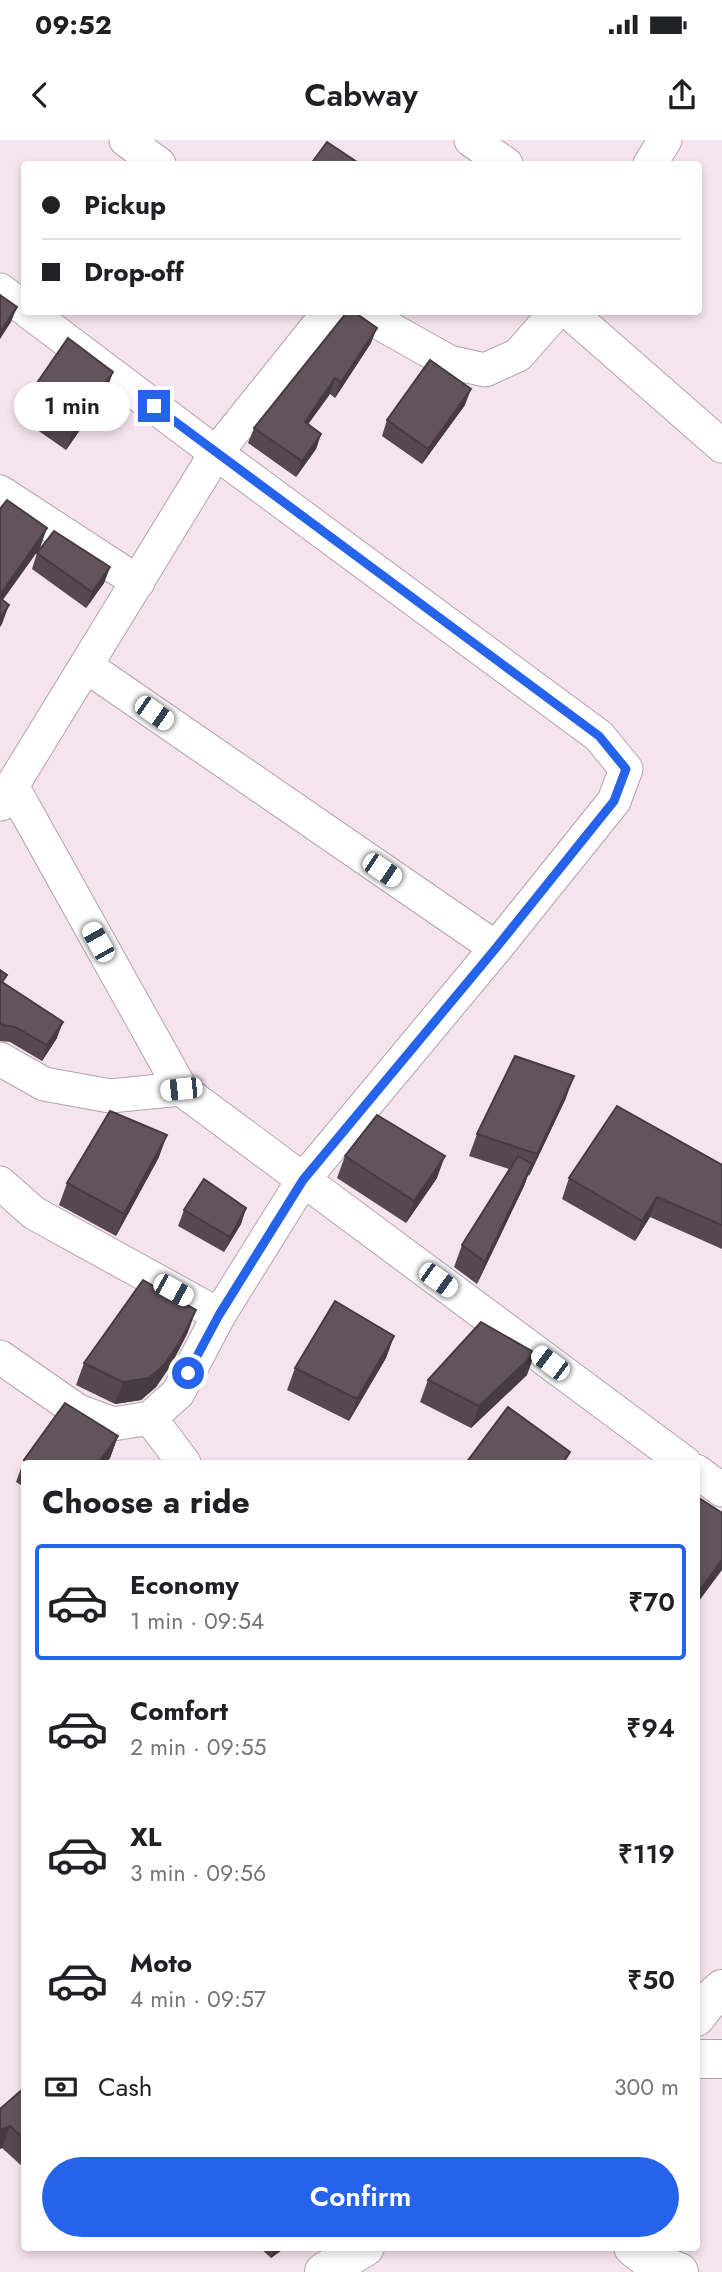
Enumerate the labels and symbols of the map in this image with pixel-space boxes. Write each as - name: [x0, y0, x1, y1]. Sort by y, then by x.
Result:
- callout: 1 min: [14, 382, 130, 430]
- route end: [138, 390, 170, 422]
- car: [131, 692, 178, 734]
- car: [359, 850, 406, 890]
- car: [79, 919, 118, 965]
- car: [160, 1076, 203, 1102]
- car: [415, 1259, 462, 1301]
- car: [150, 1271, 197, 1309]
- car: [527, 1342, 574, 1384]
- route start: [172, 1357, 204, 1389]

